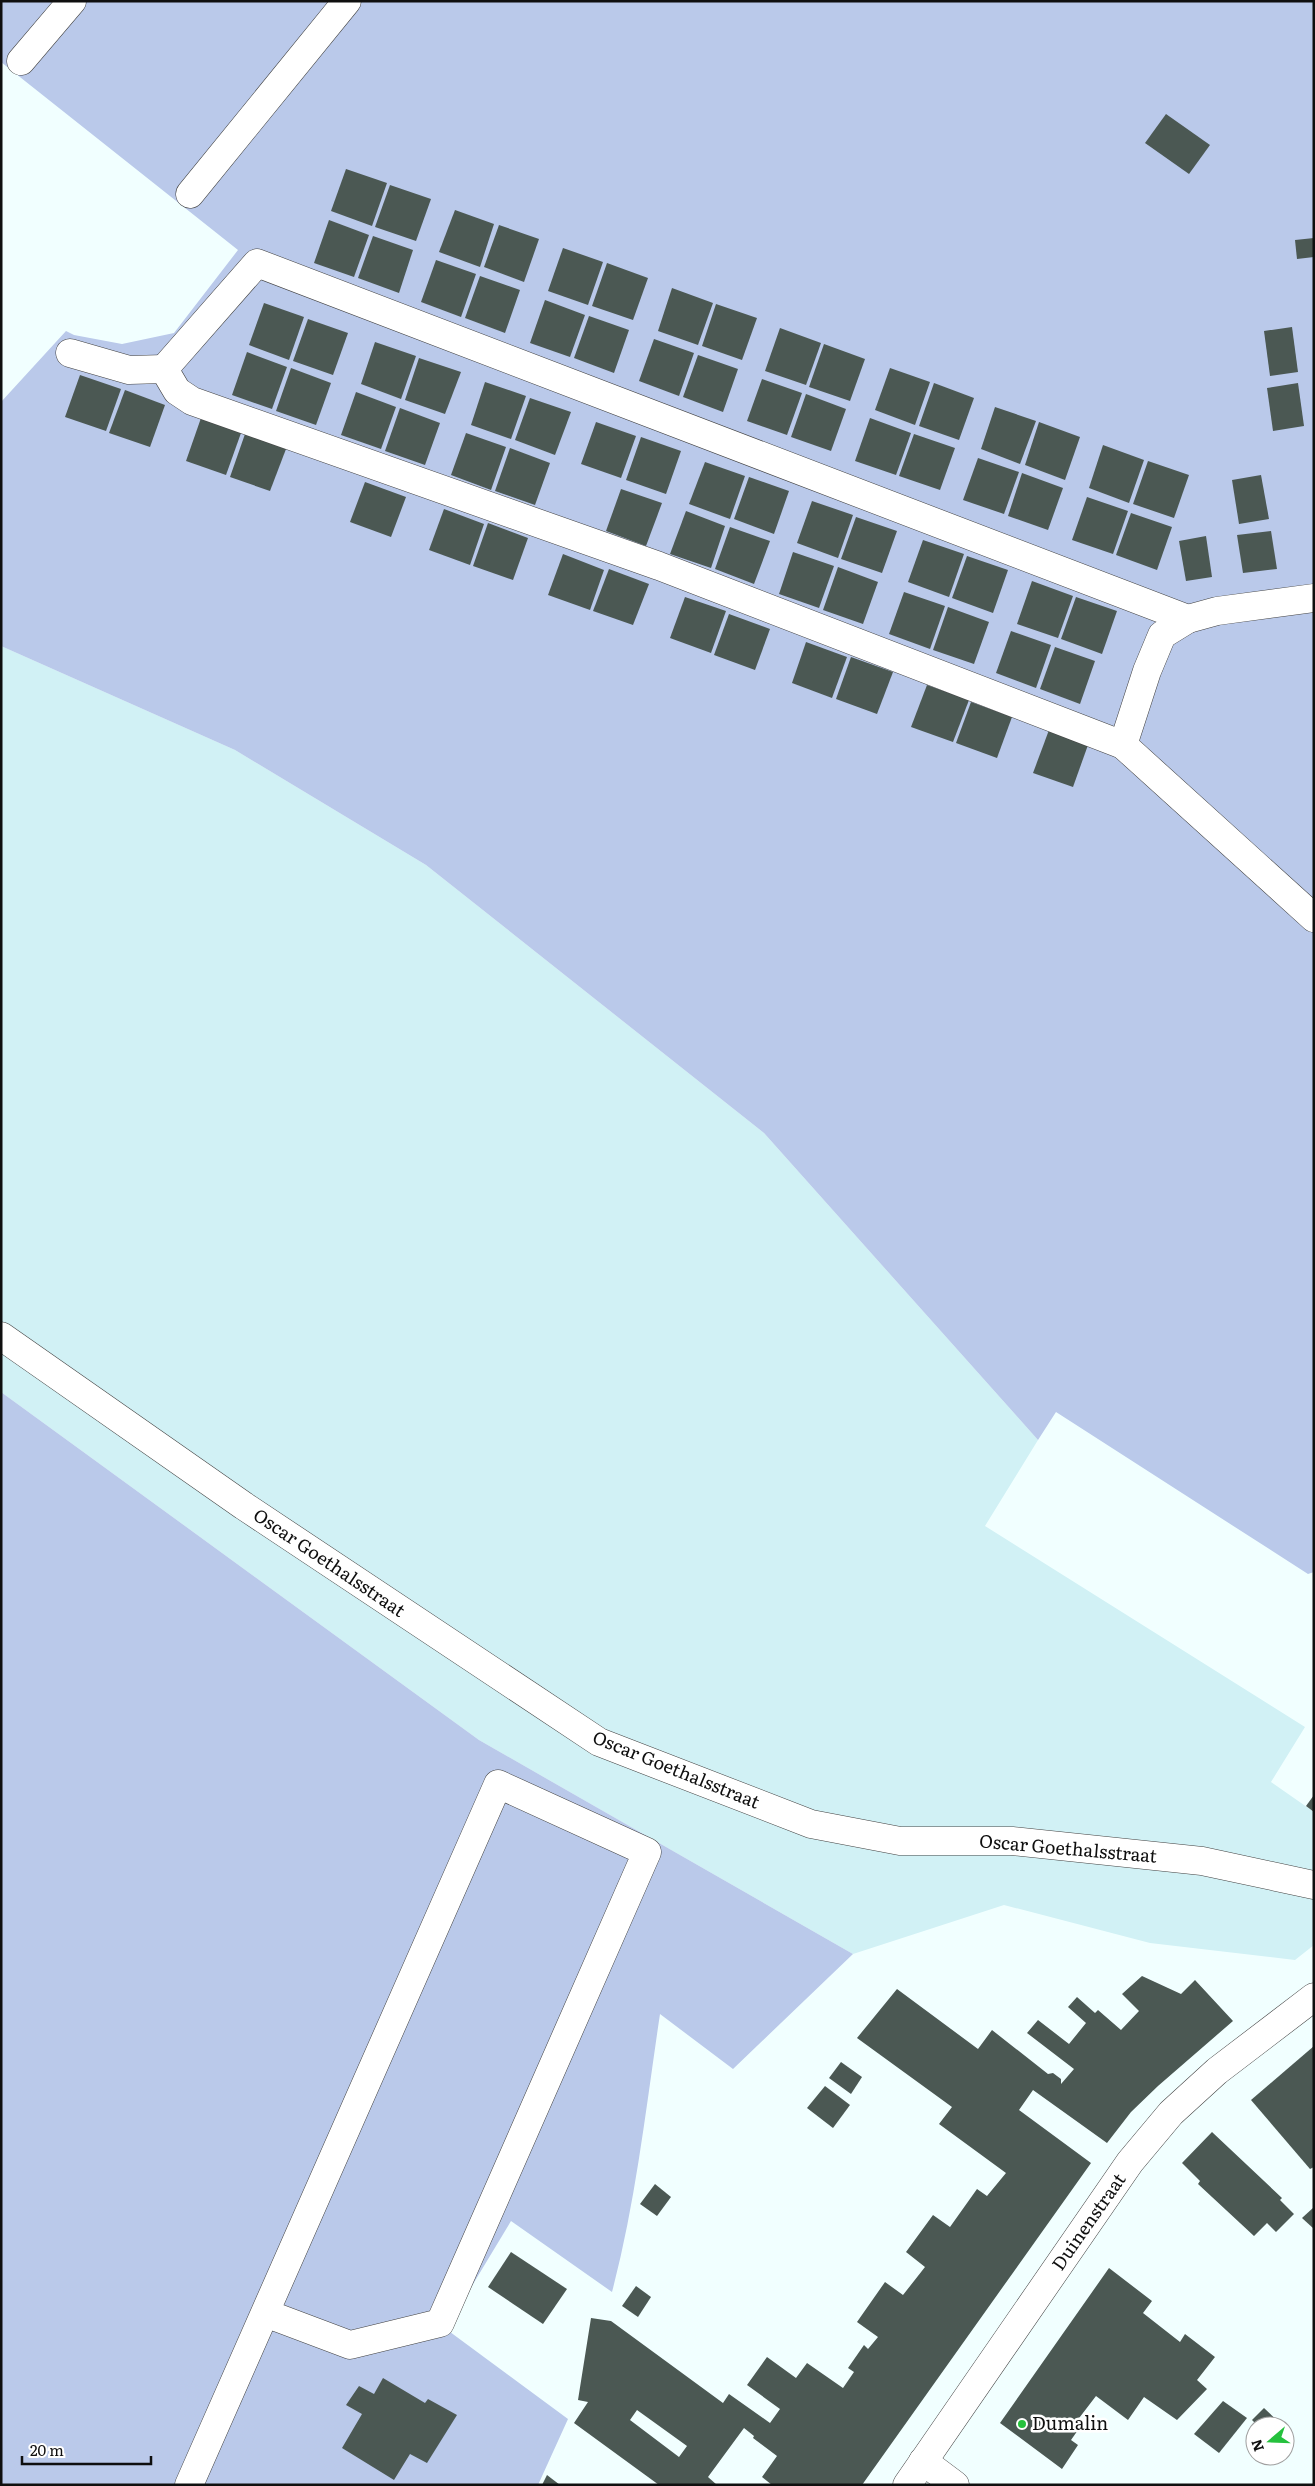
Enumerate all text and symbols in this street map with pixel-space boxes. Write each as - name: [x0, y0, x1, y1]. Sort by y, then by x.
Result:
- street label: Oscar Goethalsstraat: [248, 1501, 412, 1623]
- street label: Oscar Goethalsstraat: [589, 1723, 765, 1815]
- street label: Oscar Goethalsstraat: [978, 1826, 1159, 1869]
- street label: Duinenstraat: [1044, 2166, 1132, 2275]
- place label: Dumalin: [1032, 2409, 1108, 2436]
- north arrow: [1245, 2416, 1295, 2466]
- marker: Dumalin: [1016, 2418, 1028, 2430]
- scale bar: [22, 2434, 151, 2466]
- text: N: [1245, 2437, 1268, 2454]
- text: 20 m: [30, 2438, 64, 2461]

